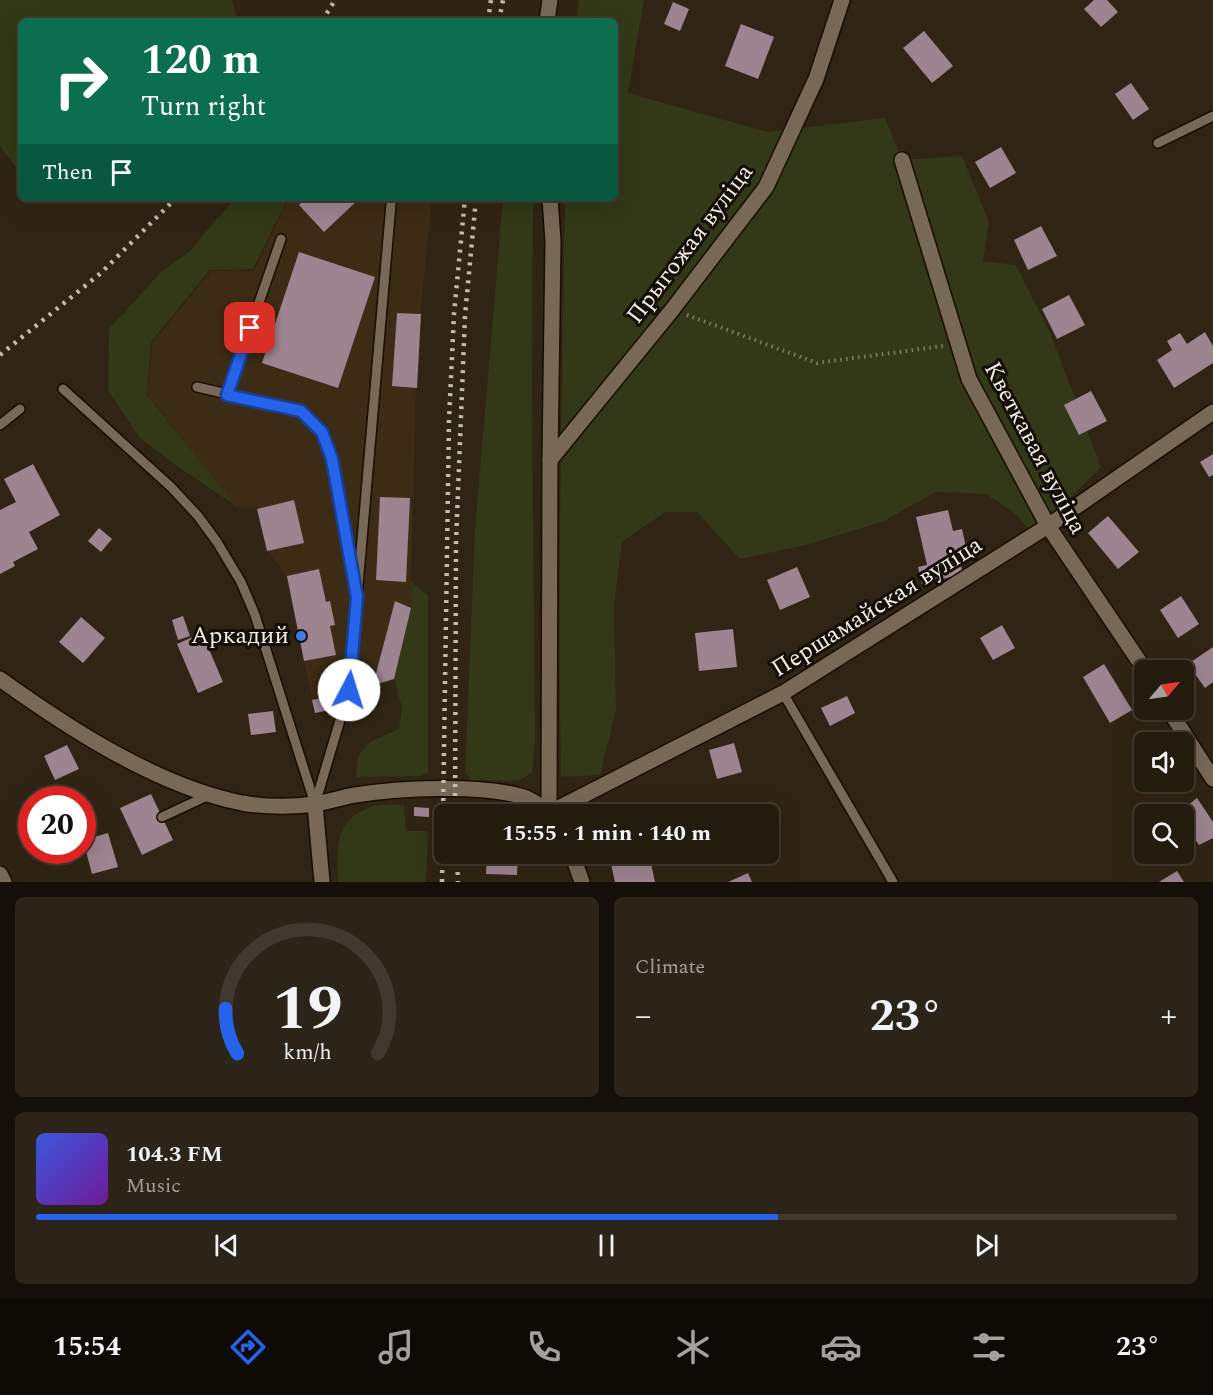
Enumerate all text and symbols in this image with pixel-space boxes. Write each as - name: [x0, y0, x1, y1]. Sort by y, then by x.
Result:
- text: 120 m: [141, 29, 260, 92]
- icon: right: [42, 42, 120, 120]
- text: Turn right: [141, 86, 266, 128]
- text: Then: [42, 156, 93, 189]
- icon: arrive: [105, 156, 138, 189]
- street label: Прыгожая вуліца: [618, 156, 762, 332]
- pin: [224, 302, 275, 353]
- icon: arrive: [233, 311, 266, 344]
- street label: Кветкавая вуліца: [974, 355, 1096, 541]
- street label: Першамайская вуліца: [764, 527, 990, 687]
- place label: Аркадий: [191, 618, 289, 654]
- marker: Аркадий: [294, 629, 308, 643]
- position arrow: [317, 658, 381, 722]
- north arrow: [1134, 660, 1194, 720]
- map controls: [1134, 660, 1194, 864]
- button: sound: [1134, 732, 1194, 792]
- speed limit sign: 20: [18, 786, 96, 864]
- button: search: [1134, 804, 1194, 864]
- text: 15:55 · 1 min · 140 m: [502, 817, 711, 850]
- text: Climate: [635, 952, 705, 982]
- text: 19: [272, 962, 342, 1057]
- text: 23°: [870, 982, 943, 1051]
- text: −: [635, 991, 652, 1041]
- text: +: [1161, 991, 1177, 1041]
- text: km/h: [283, 1036, 331, 1069]
- text: 104.3 FM: [126, 1138, 223, 1171]
- text: Music: [126, 1171, 181, 1201]
- icon: previous: [210, 1229, 243, 1262]
- icon: pause: [590, 1229, 623, 1262]
- icon: next: [970, 1229, 1003, 1262]
- text: 15:54: [53, 1326, 121, 1368]
- icon: directions: [227, 1326, 269, 1368]
- icon: music: [375, 1326, 417, 1368]
- icon: phone: [523, 1326, 565, 1368]
- icon: climate: [672, 1326, 714, 1368]
- icon: car: [820, 1326, 862, 1368]
- icon: filters: [968, 1326, 1010, 1368]
- text: 23°: [1116, 1326, 1160, 1368]

